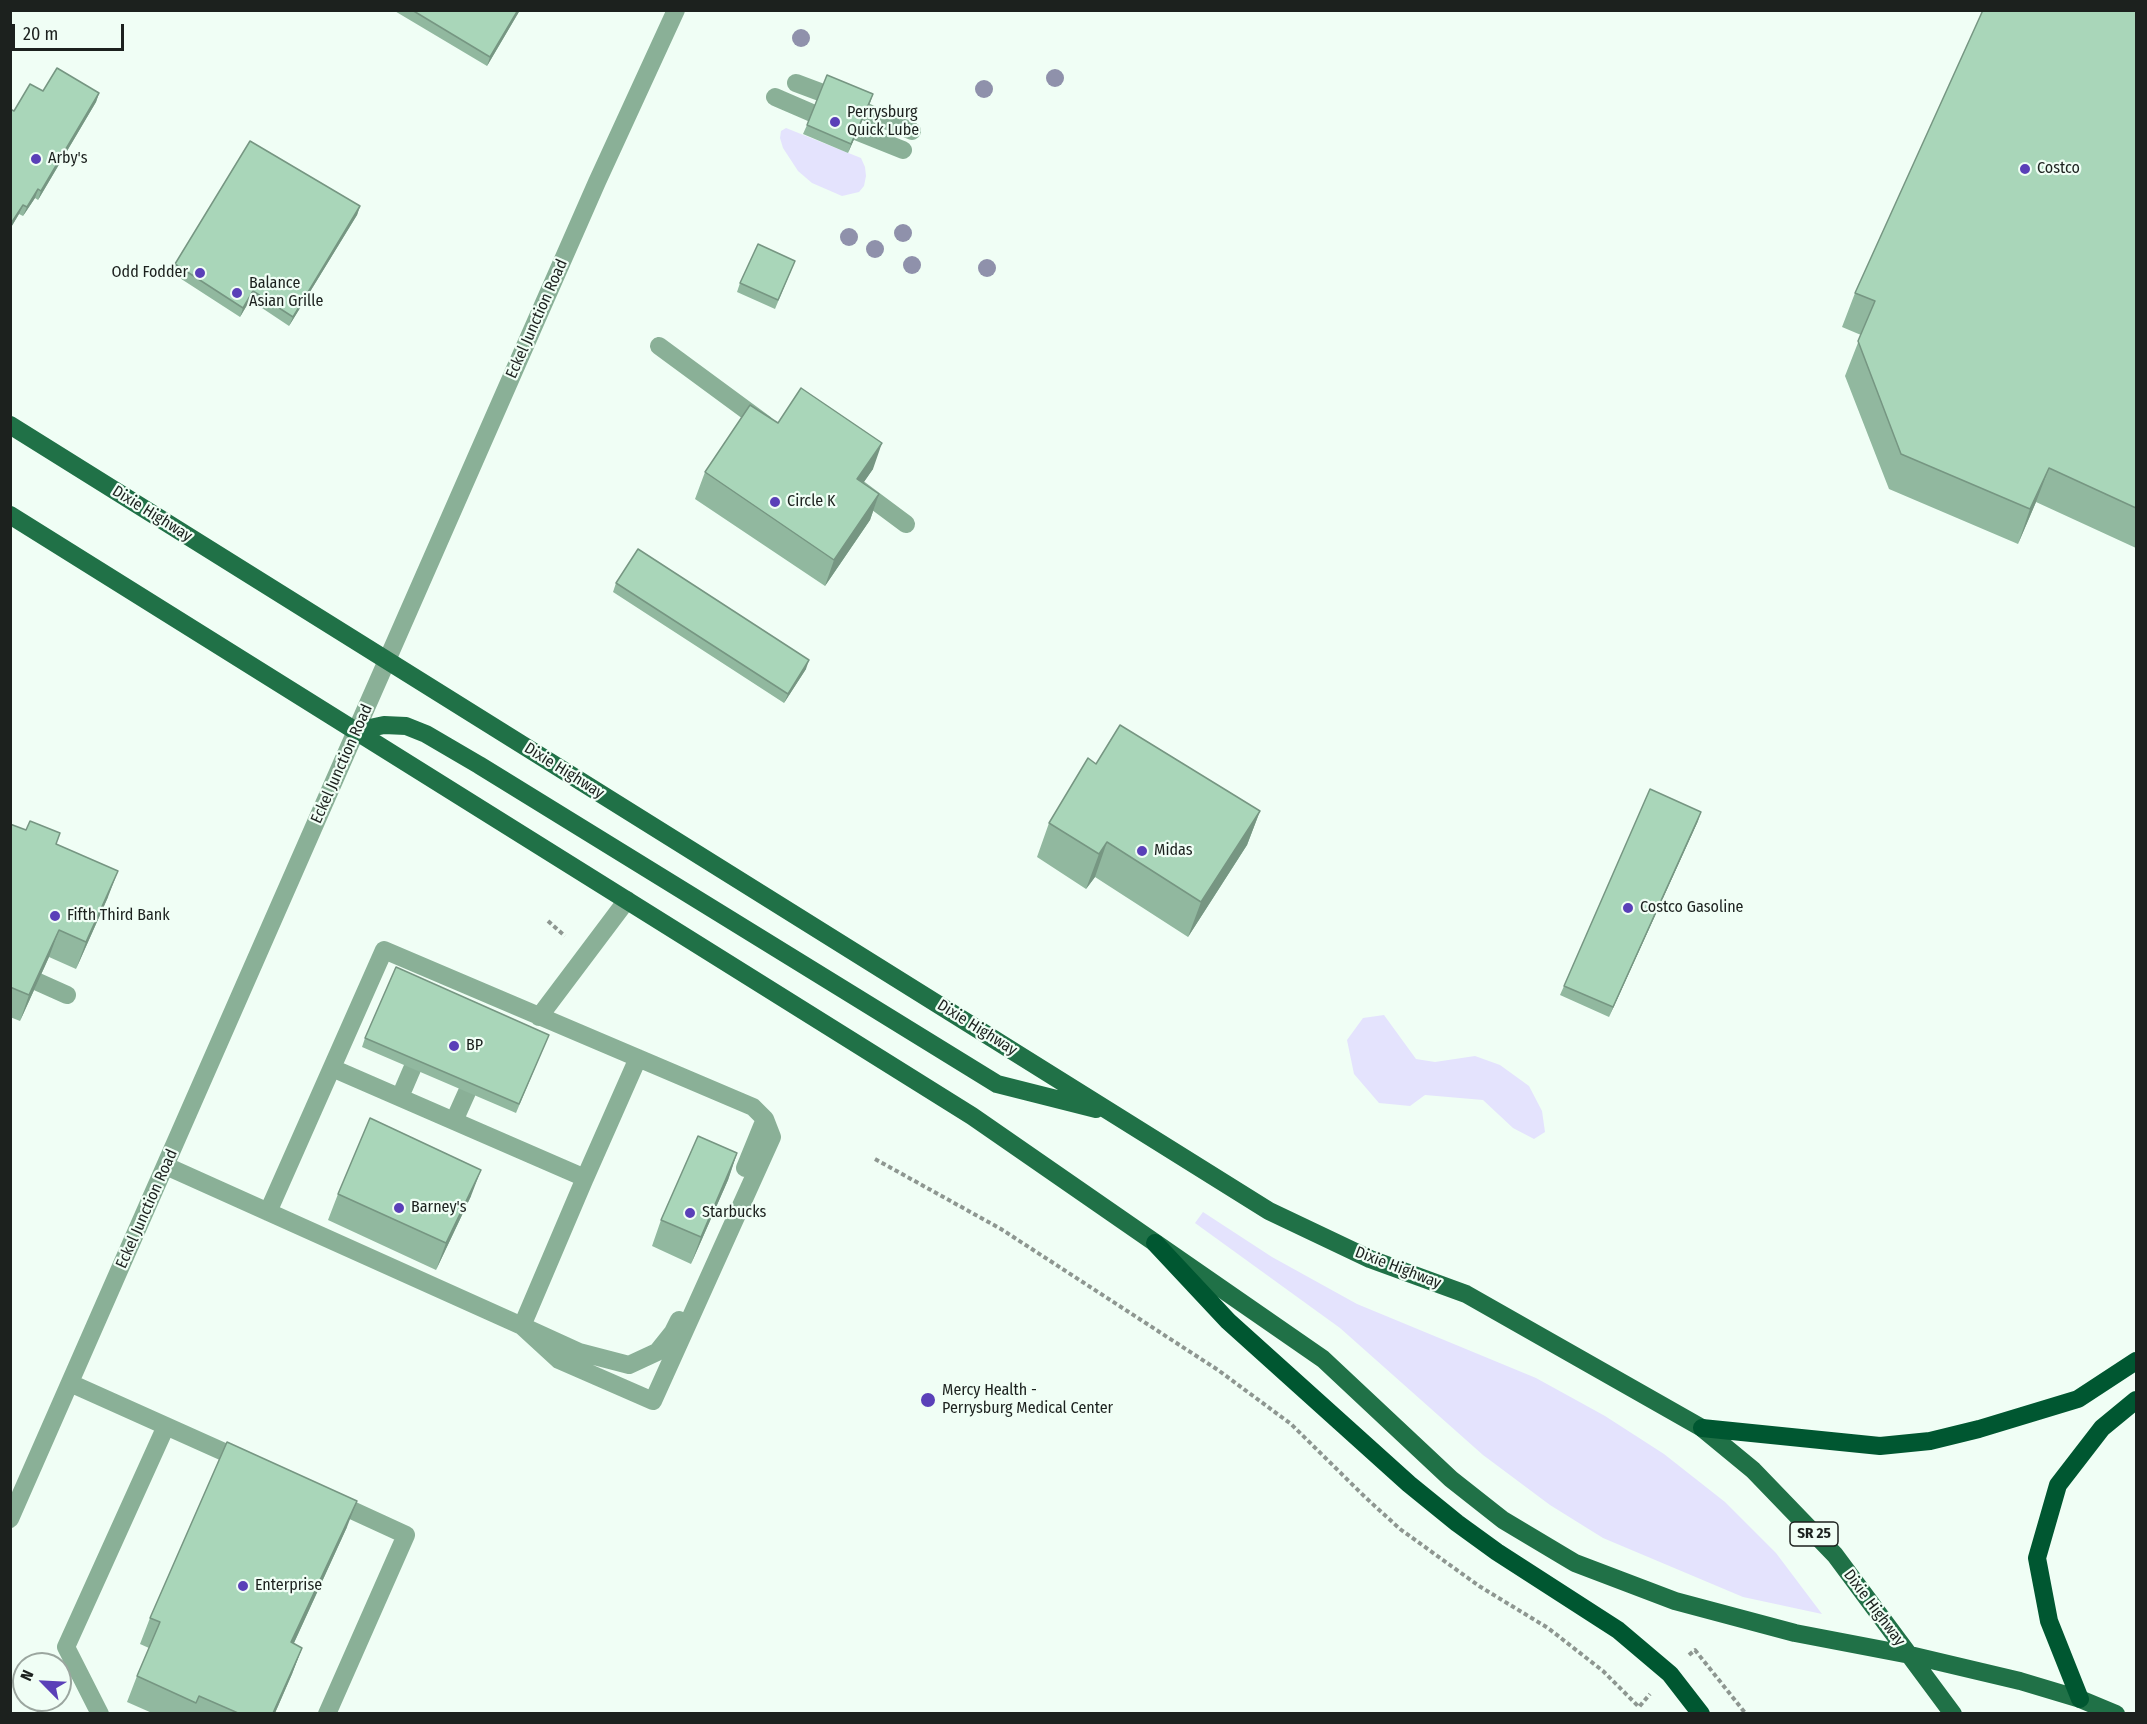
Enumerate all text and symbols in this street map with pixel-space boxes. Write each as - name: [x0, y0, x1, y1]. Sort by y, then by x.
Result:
- scale bar: [15, 12, 128, 50]
- text: 20 m: [23, 23, 58, 45]
- place label: Perrysburg Quick Lube: [847, 103, 919, 141]
- marker: Perrysburg Quick Lube: [828, 115, 842, 129]
- place label: Arby's: [48, 149, 87, 169]
- marker: Arby's: [29, 152, 43, 166]
- place label: Costco: [2037, 159, 2080, 179]
- marker: Costco: [2018, 162, 2032, 176]
- street label: Eckel Junction Road: [502, 256, 572, 382]
- place label: Odd Fodder: [112, 263, 188, 283]
- marker: Odd Fodder: [193, 266, 207, 280]
- place label: Balance Asian Grille: [249, 274, 323, 312]
- marker: Balance Asian Grille: [230, 286, 244, 300]
- street label: Dixie Highway: [108, 482, 196, 546]
- place label: Circle K: [787, 492, 835, 512]
- marker: Circle K: [768, 495, 782, 509]
- street label: Eckel Junction Road: [307, 701, 377, 827]
- street label: Dixie Highway: [520, 739, 608, 803]
- place label: Midas: [1154, 841, 1193, 861]
- marker: Midas: [1135, 844, 1149, 858]
- place label: Costco Gasoline: [1640, 898, 1744, 918]
- marker: Costco Gasoline: [1621, 901, 1635, 915]
- place label: Fifth Third Bank: [67, 906, 170, 926]
- marker: Fifth Third Bank: [48, 909, 62, 923]
- street label: Dixie Highway: [933, 996, 1021, 1060]
- place label: BP: [466, 1036, 483, 1056]
- marker: BP: [447, 1039, 461, 1053]
- street label: Eckel Junction Road: [112, 1146, 182, 1272]
- place label: Barney's: [411, 1198, 466, 1218]
- marker: Barney's: [392, 1201, 406, 1215]
- place label: Starbucks: [702, 1203, 766, 1223]
- marker: Starbucks: [683, 1206, 697, 1220]
- street label: Dixie Highway: [1352, 1243, 1444, 1293]
- place label: Mercy Health - Perrysburg Medical Center: [942, 1381, 1113, 1419]
- marker: Mercy Health - Perrysburg Medical Center: [919, 1391, 937, 1409]
- road number: SR 25: [1790, 1522, 1838, 1546]
- street label: Dixie Highway: [1839, 1566, 1909, 1650]
- place label: Enterprise: [255, 1576, 322, 1596]
- marker: Enterprise: [236, 1579, 250, 1593]
- north arrow: [12, 1652, 72, 1712]
- text: N: [16, 1667, 38, 1684]

